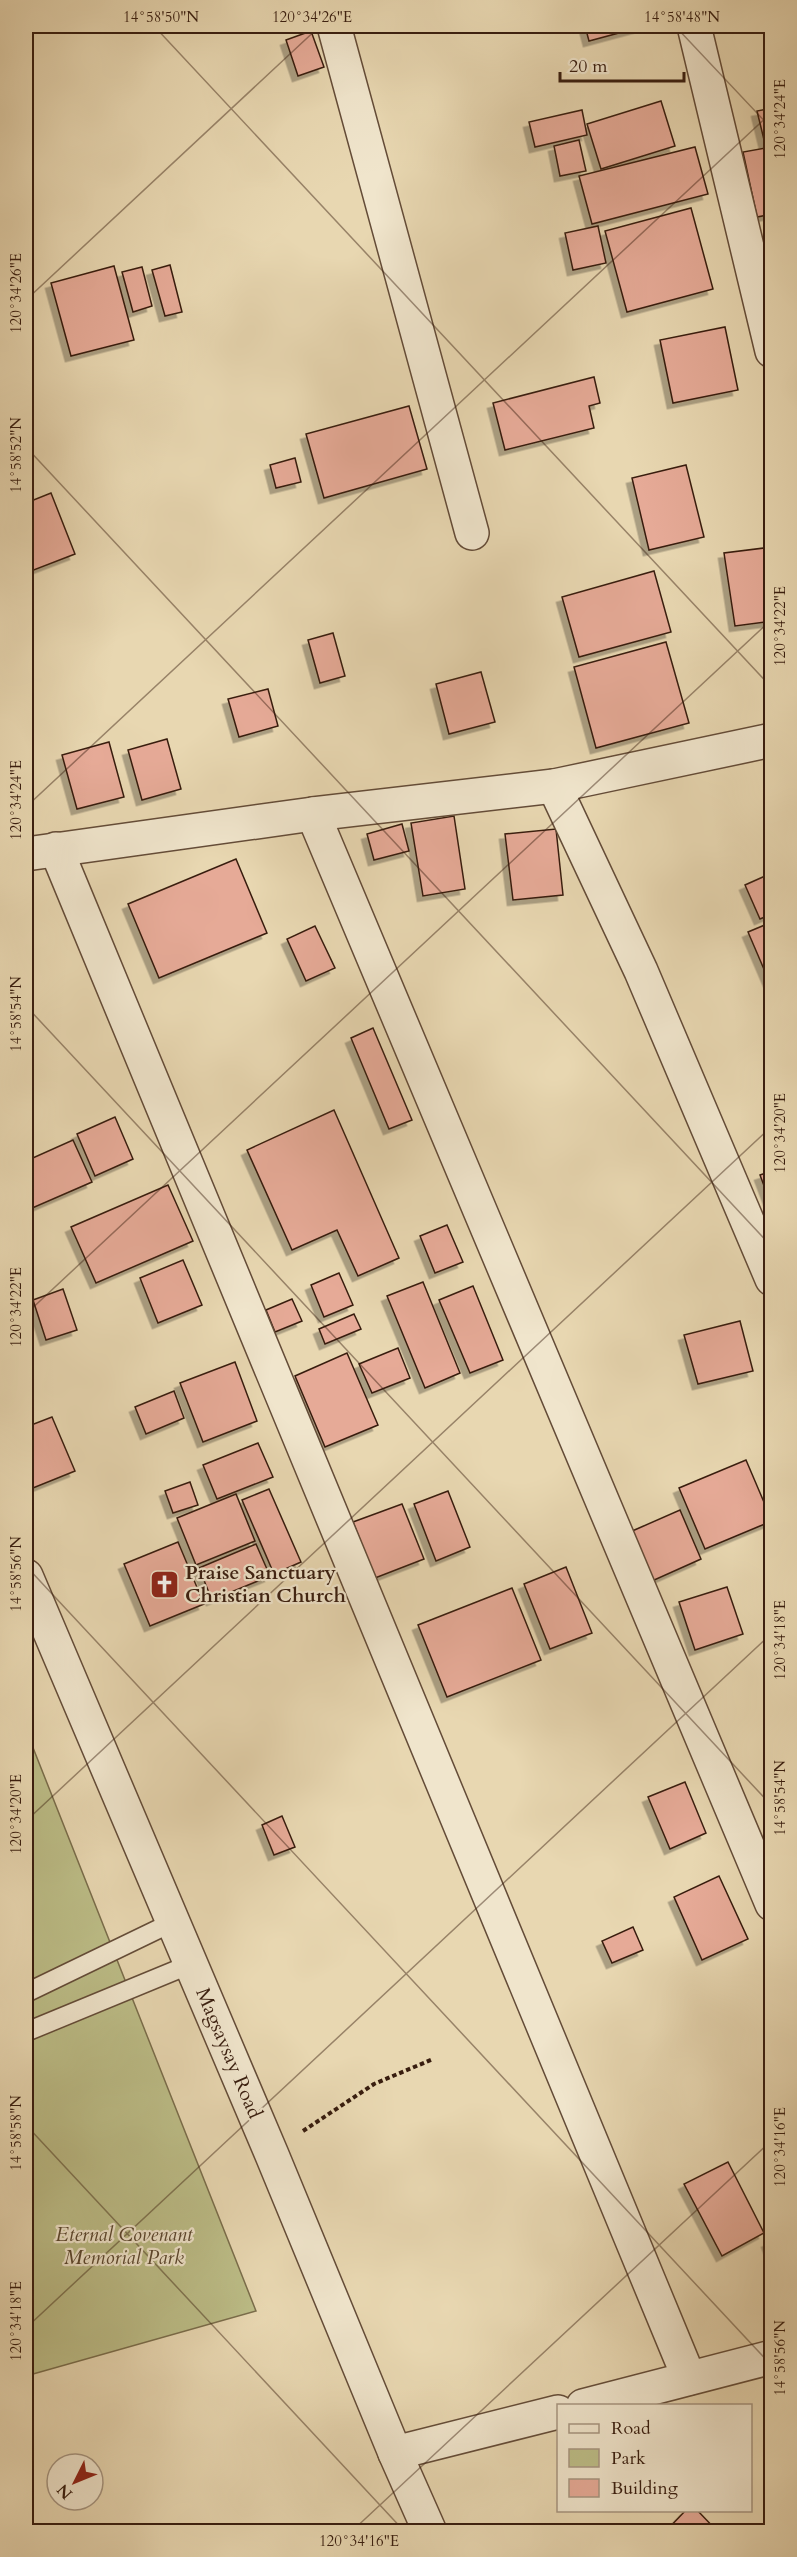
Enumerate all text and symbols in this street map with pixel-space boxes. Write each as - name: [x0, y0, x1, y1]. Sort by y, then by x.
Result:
- text: 14°58'50"N: [123, 7, 199, 27]
- text: 120°34'26"E: [272, 7, 352, 27]
- text: 14°58'48"N: [644, 7, 720, 27]
- scale bar: [560, 45, 684, 83]
- text: 20 m: [569, 54, 608, 79]
- text: 120°34'24"E: [770, 79, 790, 159]
- text: 120°34'26"E: [6, 253, 26, 333]
- text: 14°58'52"N: [6, 417, 26, 493]
- text: 120°34'22"E: [770, 586, 790, 666]
- text: 120°34'24"E: [6, 760, 26, 840]
- text: 14°58'54"N: [6, 976, 26, 1052]
- text: 120°34'20"E: [770, 1093, 790, 1173]
- text: 120°34'22"E: [6, 1267, 26, 1347]
- text: 14°58'56"N: [6, 1536, 26, 1612]
- place label: Praise Sanctuary Christian Church: [185, 1559, 346, 1609]
- church icon: Praise Sanctuary Christian Church: [148, 1568, 180, 1600]
- text: 120°34'18"E: [770, 1600, 790, 1680]
- text: 14°58'54"N: [770, 1760, 790, 1836]
- text: 120°34'20"E: [6, 1774, 26, 1854]
- street label: Magsaysay Road: [189, 1983, 269, 2123]
- text: 14°58'58"N: [6, 2095, 26, 2171]
- text: 120°34'16"E: [770, 2107, 790, 2187]
- park label: Eternal Covenant Memorial Park: [56, 2221, 194, 2271]
- text: 120°34'18"E: [6, 2281, 26, 2361]
- text: 14°58'56"N: [770, 2320, 790, 2396]
- legend: [557, 2404, 752, 2512]
- text: Road: [611, 2416, 651, 2441]
- text: Park: [611, 2446, 646, 2471]
- north arrow: [45, 2452, 105, 2512]
- text: Building: [611, 2476, 679, 2501]
- text: N: [52, 2479, 78, 2504]
- text: 120°34'16"E: [319, 2531, 399, 2551]

